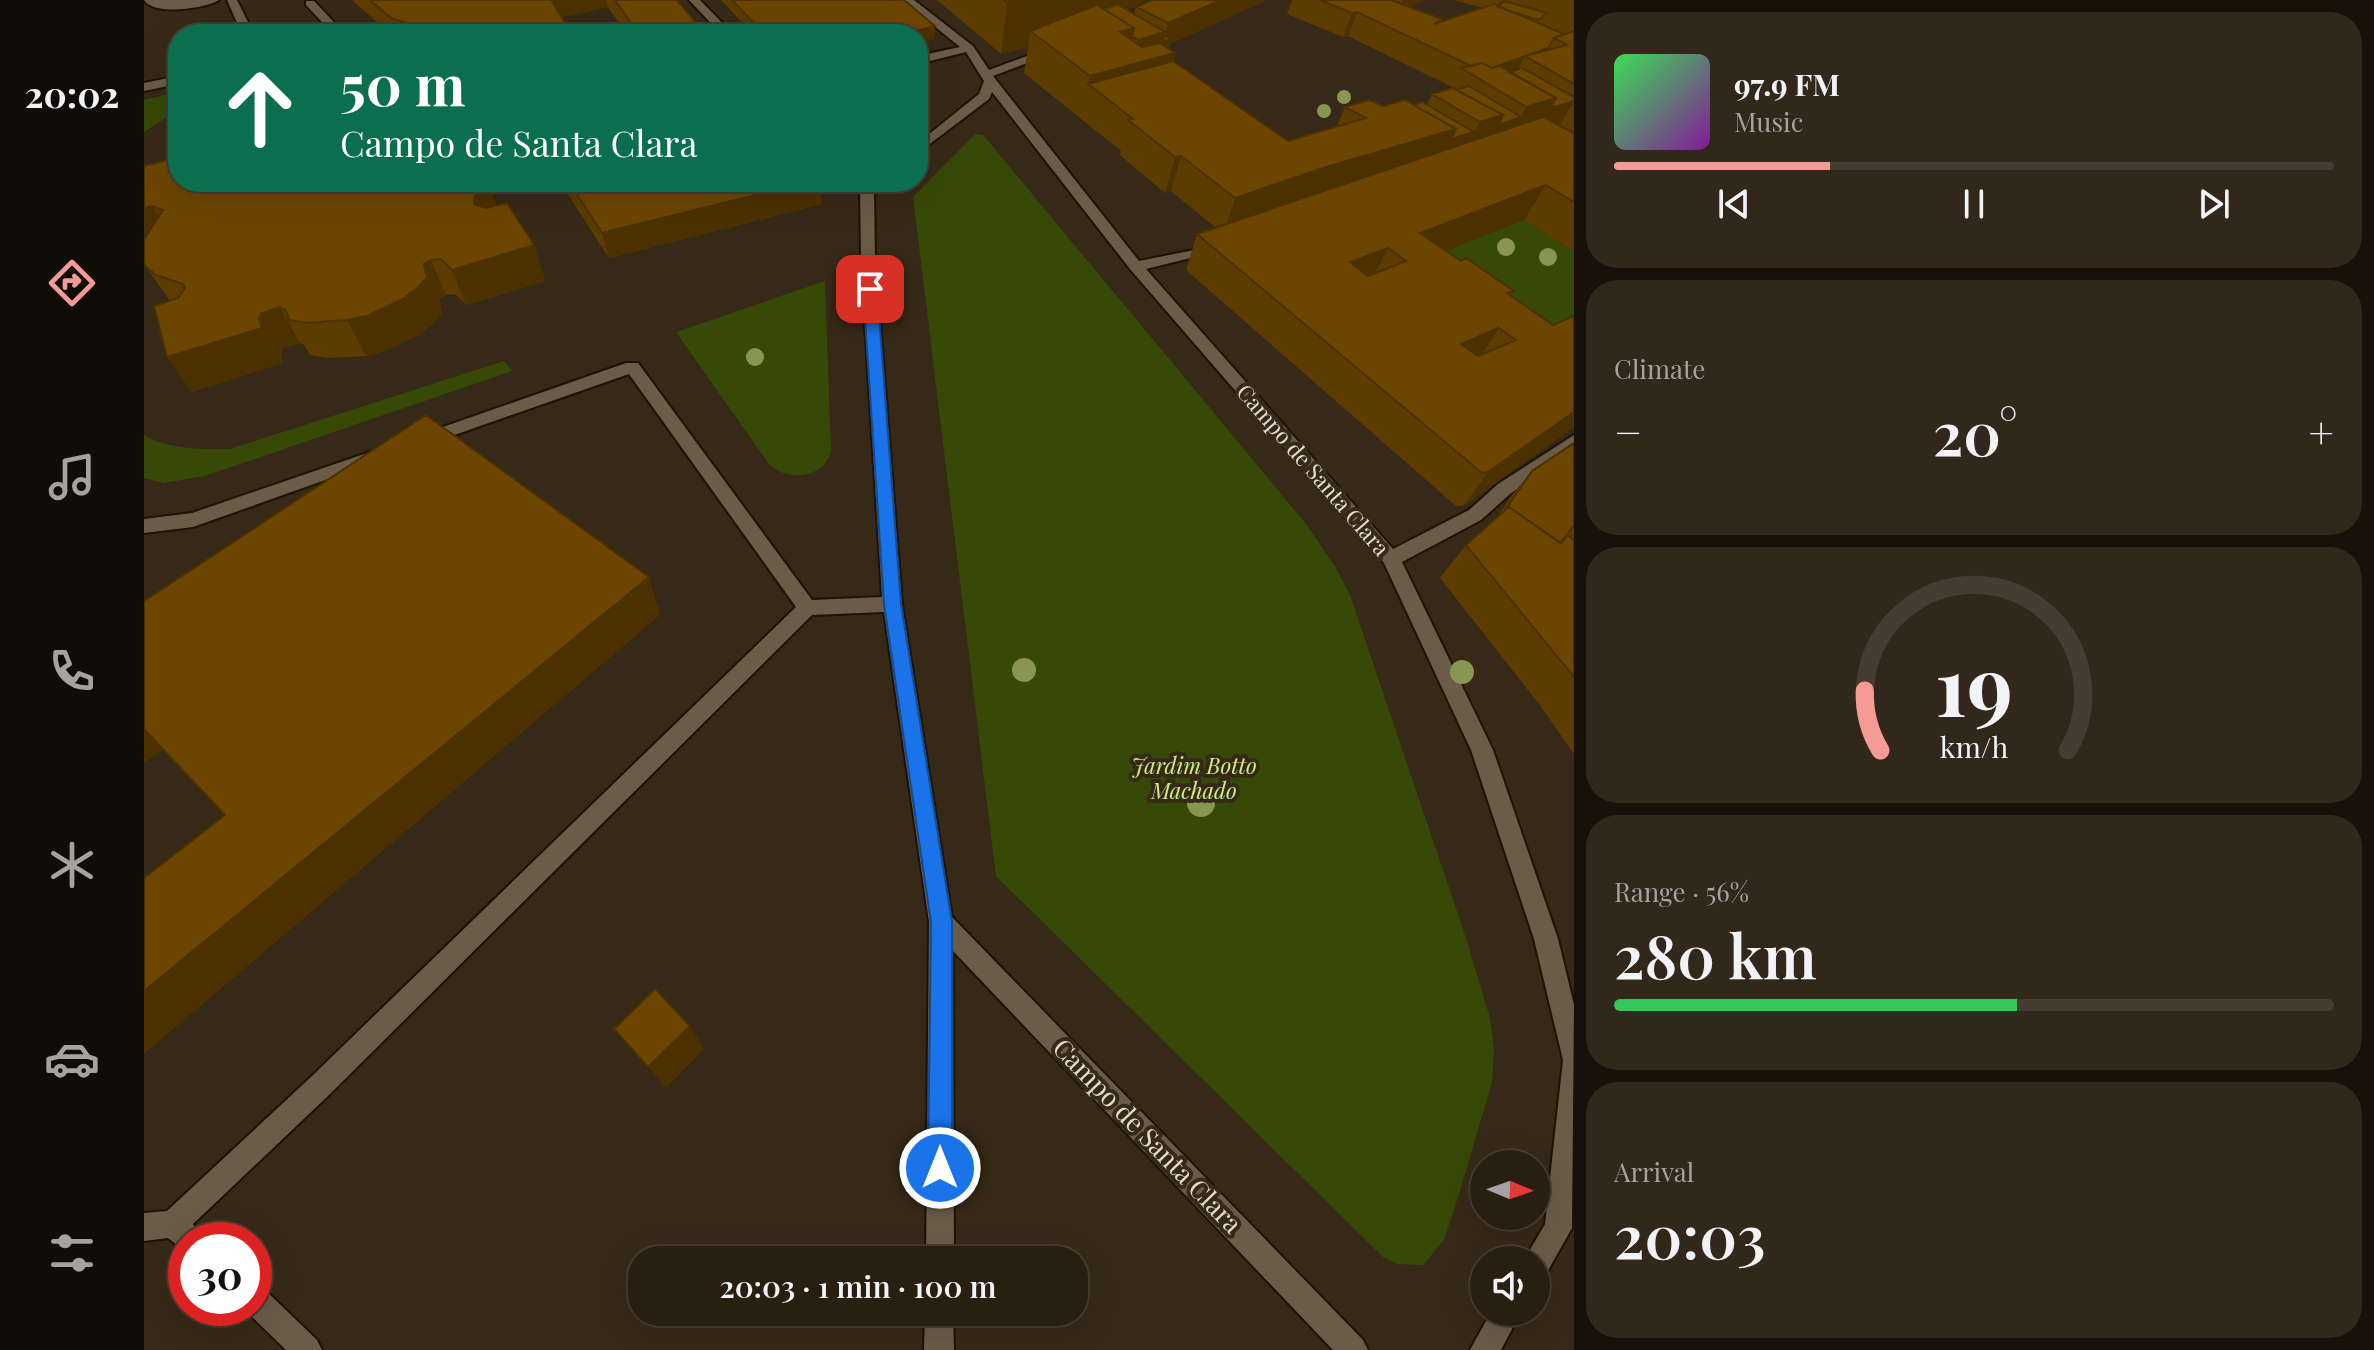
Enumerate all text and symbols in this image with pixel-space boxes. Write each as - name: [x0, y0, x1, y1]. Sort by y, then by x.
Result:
- text: 50 m: [340, 46, 466, 121]
- icon: ahead: [208, 56, 312, 160]
- text: 97.9 FM: [1734, 64, 1840, 104]
- text: 20:02: [25, 69, 119, 117]
- text: Music: [1734, 104, 1803, 139]
- text: Campo de Santa Clara: [340, 118, 697, 166]
- icon: previous: [1712, 182, 1756, 226]
- icon: pause: [1952, 182, 1996, 226]
- icon: next: [2192, 182, 2236, 226]
- icon: directions: [44, 255, 100, 311]
- pin: [836, 255, 904, 323]
- icon: arrive: [848, 267, 892, 311]
- text: Climate: [1614, 351, 1705, 386]
- street label: Campo de Santa Clara: [1231, 377, 1397, 562]
- text: 20°: [1933, 391, 2018, 471]
- text: −: [1614, 401, 1642, 460]
- text: +: [2308, 401, 2334, 460]
- icon: music: [44, 449, 100, 505]
- text: 19: [1935, 627, 2013, 738]
- icon: phone: [44, 643, 100, 699]
- text: km/h: [1940, 727, 2008, 765]
- park label: Jardim Botto Machado: [1131, 750, 1257, 805]
- icon: climate: [44, 837, 100, 893]
- text: Range · 56%: [1614, 874, 1749, 909]
- text: 280 km: [1614, 914, 1817, 994]
- street label: Campo de Santa Clara: [1046, 1030, 1250, 1240]
- icon: car: [44, 1031, 100, 1087]
- position arrow: [898, 1126, 982, 1210]
- north arrow: [1470, 1150, 1550, 1230]
- map controls: [1470, 1150, 1550, 1326]
- text: Arrival: [1614, 1154, 1694, 1189]
- text: 20:03: [1614, 1194, 1766, 1274]
- speed limit sign: 30: [168, 1222, 272, 1326]
- icon: filters: [44, 1225, 100, 1281]
- button: sound: [1470, 1246, 1550, 1326]
- text: 20:03 · 1 min · 100 m: [719, 1266, 997, 1306]

